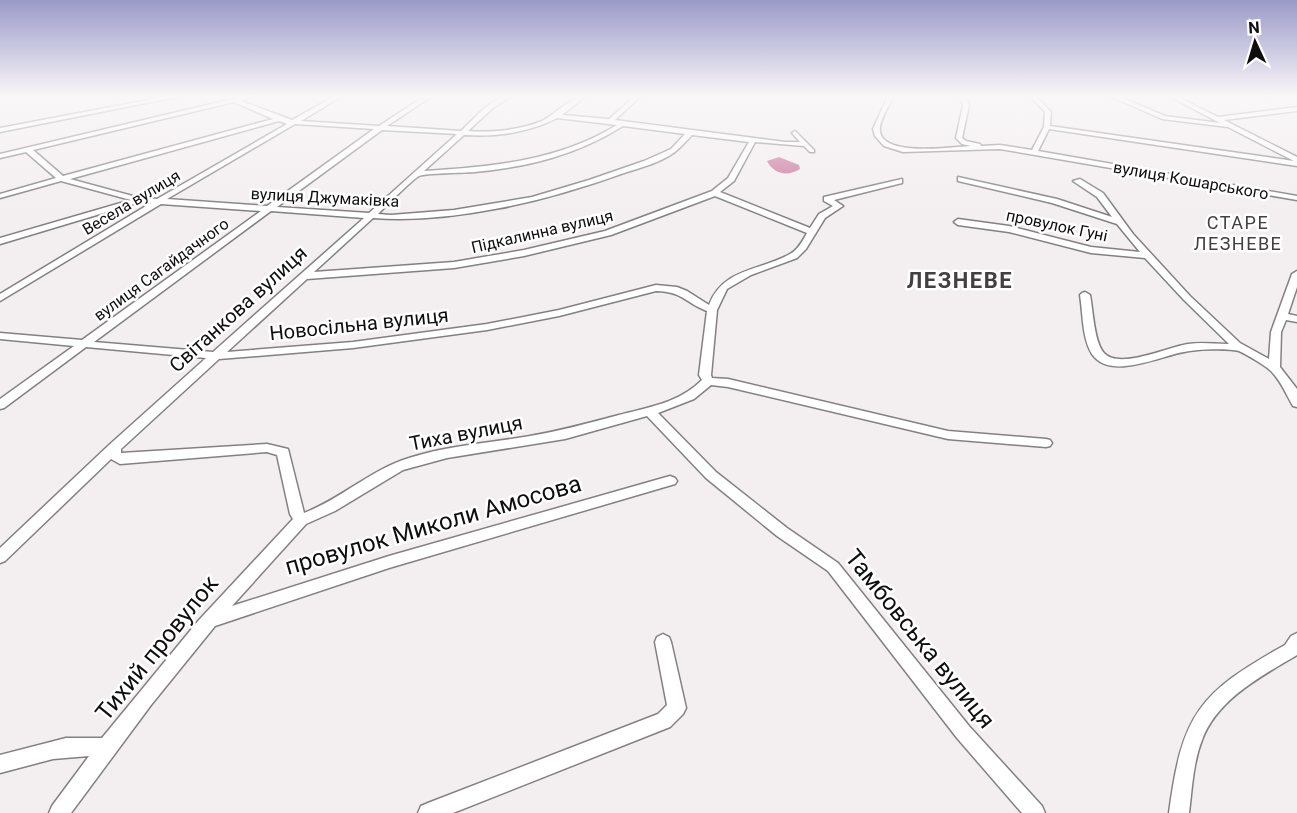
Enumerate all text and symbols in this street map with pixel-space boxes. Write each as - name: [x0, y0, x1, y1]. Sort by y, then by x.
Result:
- north arrow: [1225, 12, 1285, 72]
- text: N: [1248, 18, 1260, 37]
- street label: вулиця Кошарського: [1112, 157, 1270, 204]
- street label: Весела вулиця: [79, 166, 183, 239]
- street label: вулиця Джумаківка: [250, 184, 400, 211]
- street label: провулок Гуні: [1004, 205, 1109, 246]
- street label: Підкалинна вулиця: [469, 206, 615, 257]
- district label: СТАРЕ ЛЕЗНЕВЕ: [1194, 212, 1282, 254]
- street label: вулиця Сагайдачного: [90, 214, 232, 325]
- street label: Світанкова вулиця: [164, 241, 312, 377]
- district label: ЛЕЗНЕВЕ: [907, 268, 1013, 293]
- street label: Новосільна вулиця: [268, 303, 450, 345]
- street label: Тиха вулиця: [407, 410, 525, 456]
- street label: провулок Миколи Амосова: [282, 469, 584, 581]
- street label: Тамбовська вулиця: [839, 544, 1001, 734]
- street label: Тихий провулок: [90, 570, 224, 726]

